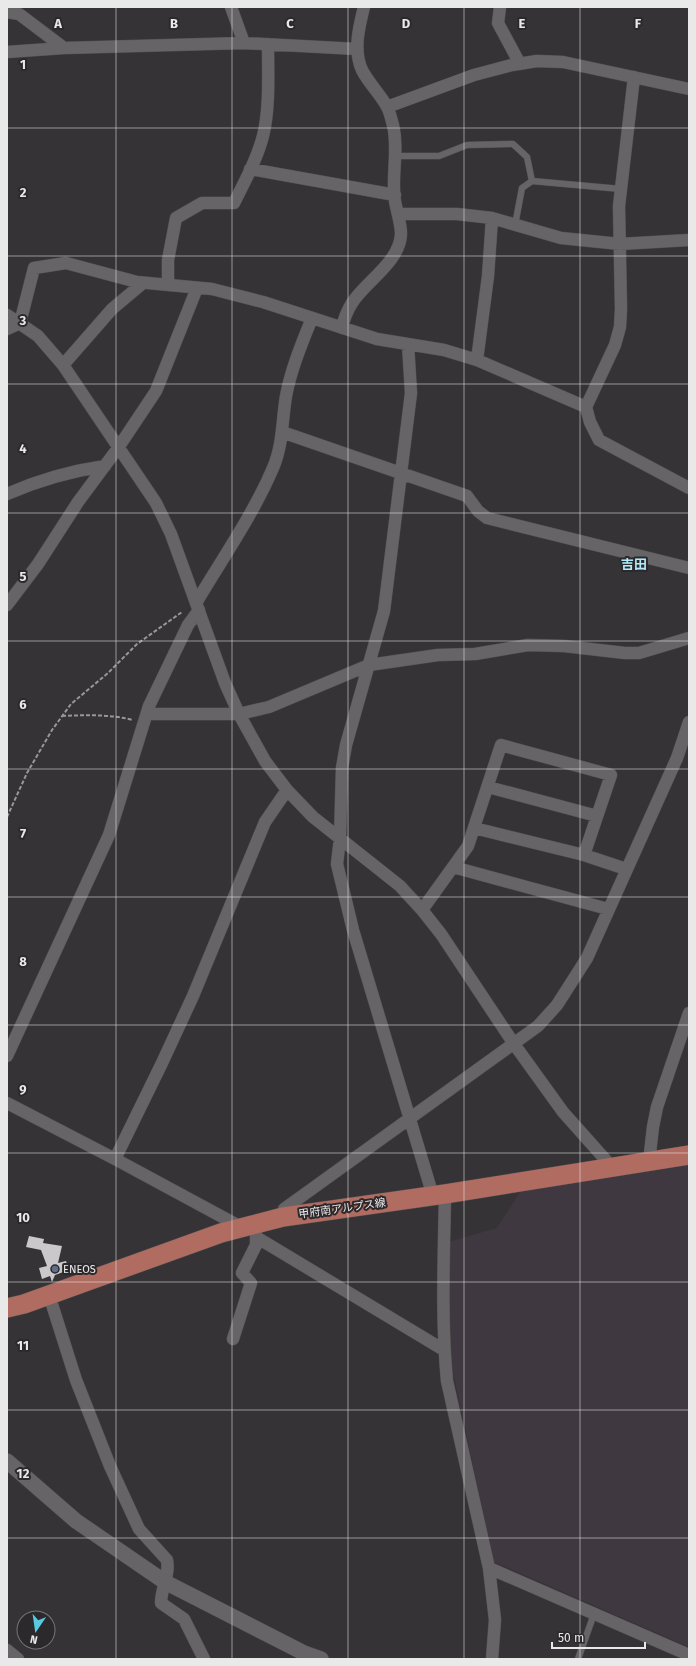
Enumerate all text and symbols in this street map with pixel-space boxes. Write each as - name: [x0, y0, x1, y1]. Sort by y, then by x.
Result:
- text: A: [53, 16, 62, 31]
- text: B: [170, 16, 178, 31]
- text: C: [286, 16, 294, 31]
- text: D: [402, 16, 411, 31]
- text: E: [519, 16, 526, 31]
- text: F: [635, 16, 642, 31]
- text: 1: [20, 57, 26, 72]
- text: 2: [20, 185, 27, 200]
- text: 3: [19, 313, 27, 328]
- text: 4: [19, 441, 27, 456]
- district label: 吉田: [621, 557, 647, 572]
- text: 5: [20, 569, 27, 584]
- text: 6: [19, 697, 27, 712]
- text: 7: [20, 826, 26, 841]
- text: 8: [19, 954, 27, 969]
- text: 9: [19, 1082, 27, 1097]
- street label: 甲府南アルプス線: [298, 1196, 386, 1221]
- text: 10: [16, 1210, 30, 1225]
- place label: ENEOS: [63, 1263, 96, 1276]
- marker: ENEOS: [50, 1264, 60, 1274]
- text: 11: [17, 1338, 29, 1353]
- text: 12: [17, 1466, 30, 1481]
- north arrow: [16, 1610, 56, 1650]
- scale bar: [552, 1624, 645, 1650]
- text: 50 m: [558, 1631, 584, 1645]
- text: N: [29, 1632, 39, 1646]

